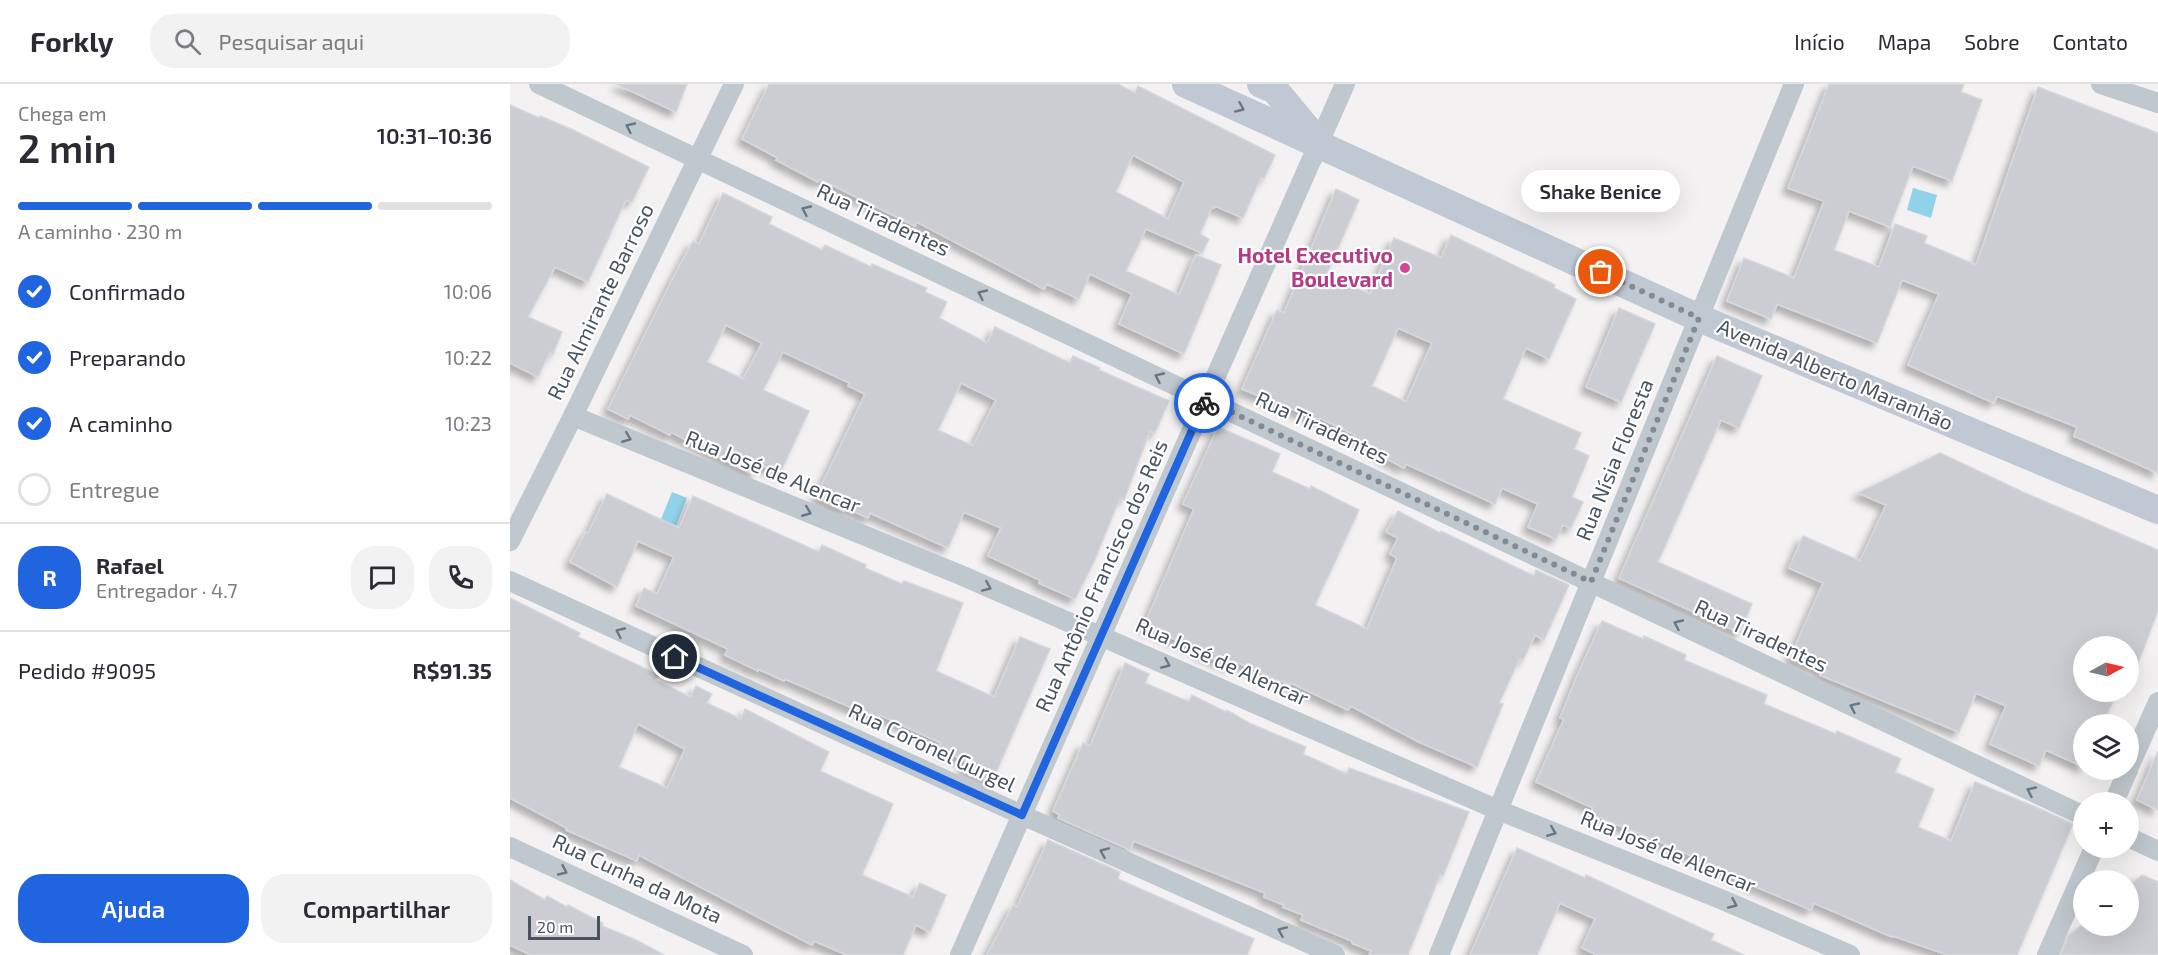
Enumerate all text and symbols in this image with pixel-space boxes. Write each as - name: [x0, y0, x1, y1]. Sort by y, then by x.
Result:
- search box: [150, 14, 570, 68]
- text: Forkly: [30, 24, 114, 58]
- icon: search: [171, 25, 204, 58]
- text: Pesquisar aqui: [219, 28, 364, 54]
- text: Início: [1794, 29, 1845, 54]
- text: Mapa: [1878, 29, 1931, 54]
- text: Sobre: [1964, 29, 2019, 54]
- text: Contato: [2052, 29, 2128, 54]
- text: Chega em: [18, 101, 107, 125]
- one-way arrow: [1233, 101, 1244, 113]
- text: 10:31–10:36: [377, 122, 492, 148]
- one-way arrow: [625, 122, 636, 134]
- text: 2 min: [18, 124, 117, 171]
- callout: Shake Benice: [1522, 170, 1680, 212]
- street label: Rua Tiradentes: [813, 177, 954, 260]
- text: Shake Benice: [1539, 179, 1662, 203]
- street label: Rua Almirante Barroso: [541, 199, 658, 404]
- one-way arrow: [802, 206, 813, 218]
- text: A caminho · 230 m: [18, 219, 182, 243]
- place label: Hotel Executivo Boulevard: [1237, 242, 1393, 291]
- pin: [1575, 246, 1626, 297]
- icon: bag: [1584, 255, 1617, 288]
- marker: Hotel Executivo Boulevard: [1398, 261, 1412, 275]
- icon: check: [18, 275, 51, 308]
- text: Confirmado: [69, 278, 185, 304]
- text: 10:06: [444, 279, 492, 303]
- one-way arrow: [978, 289, 989, 301]
- street label: Avenida Alberto Maranhão: [1714, 313, 1957, 435]
- icon: check: [18, 341, 51, 374]
- text: Preparando: [69, 344, 186, 370]
- text: 10:22: [445, 345, 492, 369]
- one-way arrow: [1154, 373, 1165, 385]
- courier: [1174, 373, 1234, 433]
- street label: Rua Nísia Floresta: [1570, 375, 1657, 544]
- street label: Rua Tiradentes: [1252, 385, 1393, 468]
- icon: bike: [1188, 387, 1221, 420]
- icon: check: [18, 407, 51, 440]
- text: A caminho: [69, 410, 173, 436]
- text: 10:23: [445, 411, 492, 435]
- street label: Rua José de Alencar: [682, 424, 865, 517]
- one-way arrow: [621, 431, 632, 443]
- street label: Rua Antônio Francisco dos Reis: [1029, 435, 1172, 715]
- text: Entregue: [69, 476, 159, 502]
- one-way arrow: [801, 505, 812, 517]
- button: chat: [351, 546, 414, 609]
- button: phone: [429, 546, 492, 609]
- text: Rafael: [96, 552, 164, 578]
- text: R: [42, 564, 57, 590]
- text: Entregador · 4.7: [96, 578, 237, 602]
- one-way arrow: [981, 580, 992, 592]
- street label: Rua Tiradentes: [1691, 593, 1832, 676]
- street label: Rua José de Alencar: [1132, 611, 1314, 710]
- one-way arrow: [1674, 619, 1685, 631]
- one-way arrow: [616, 627, 627, 639]
- pin: [649, 631, 700, 682]
- north arrow: [2073, 636, 2139, 702]
- map controls: [2073, 636, 2139, 936]
- icon: home: [658, 640, 691, 673]
- text: Pedido #9095: [18, 657, 156, 683]
- text: R$91.35: [413, 657, 492, 683]
- one-way arrow: [1160, 657, 1171, 669]
- street label: Rua Coronel Gurgel: [845, 697, 1021, 797]
- one-way arrow: [1850, 703, 1861, 715]
- button: layers: [2073, 714, 2139, 780]
- one-way arrow: [2026, 786, 2037, 798]
- button: +: [2073, 792, 2139, 858]
- street label: Rua José de Alencar: [1577, 804, 1760, 897]
- one-way arrow: [1546, 825, 1557, 837]
- street label: Rua Cunha da Mota: [549, 827, 726, 928]
- one-way arrow: [1099, 847, 1110, 859]
- one-way arrow: [557, 864, 568, 876]
- button: −: [2073, 870, 2139, 936]
- button: Ajuda: [18, 874, 249, 943]
- button: Compartilhar: [261, 874, 492, 943]
- one-way arrow: [1727, 897, 1738, 909]
- scale bar: [528, 913, 600, 940]
- text: 20 m: [537, 917, 573, 936]
- one-way arrow: [1277, 926, 1288, 938]

